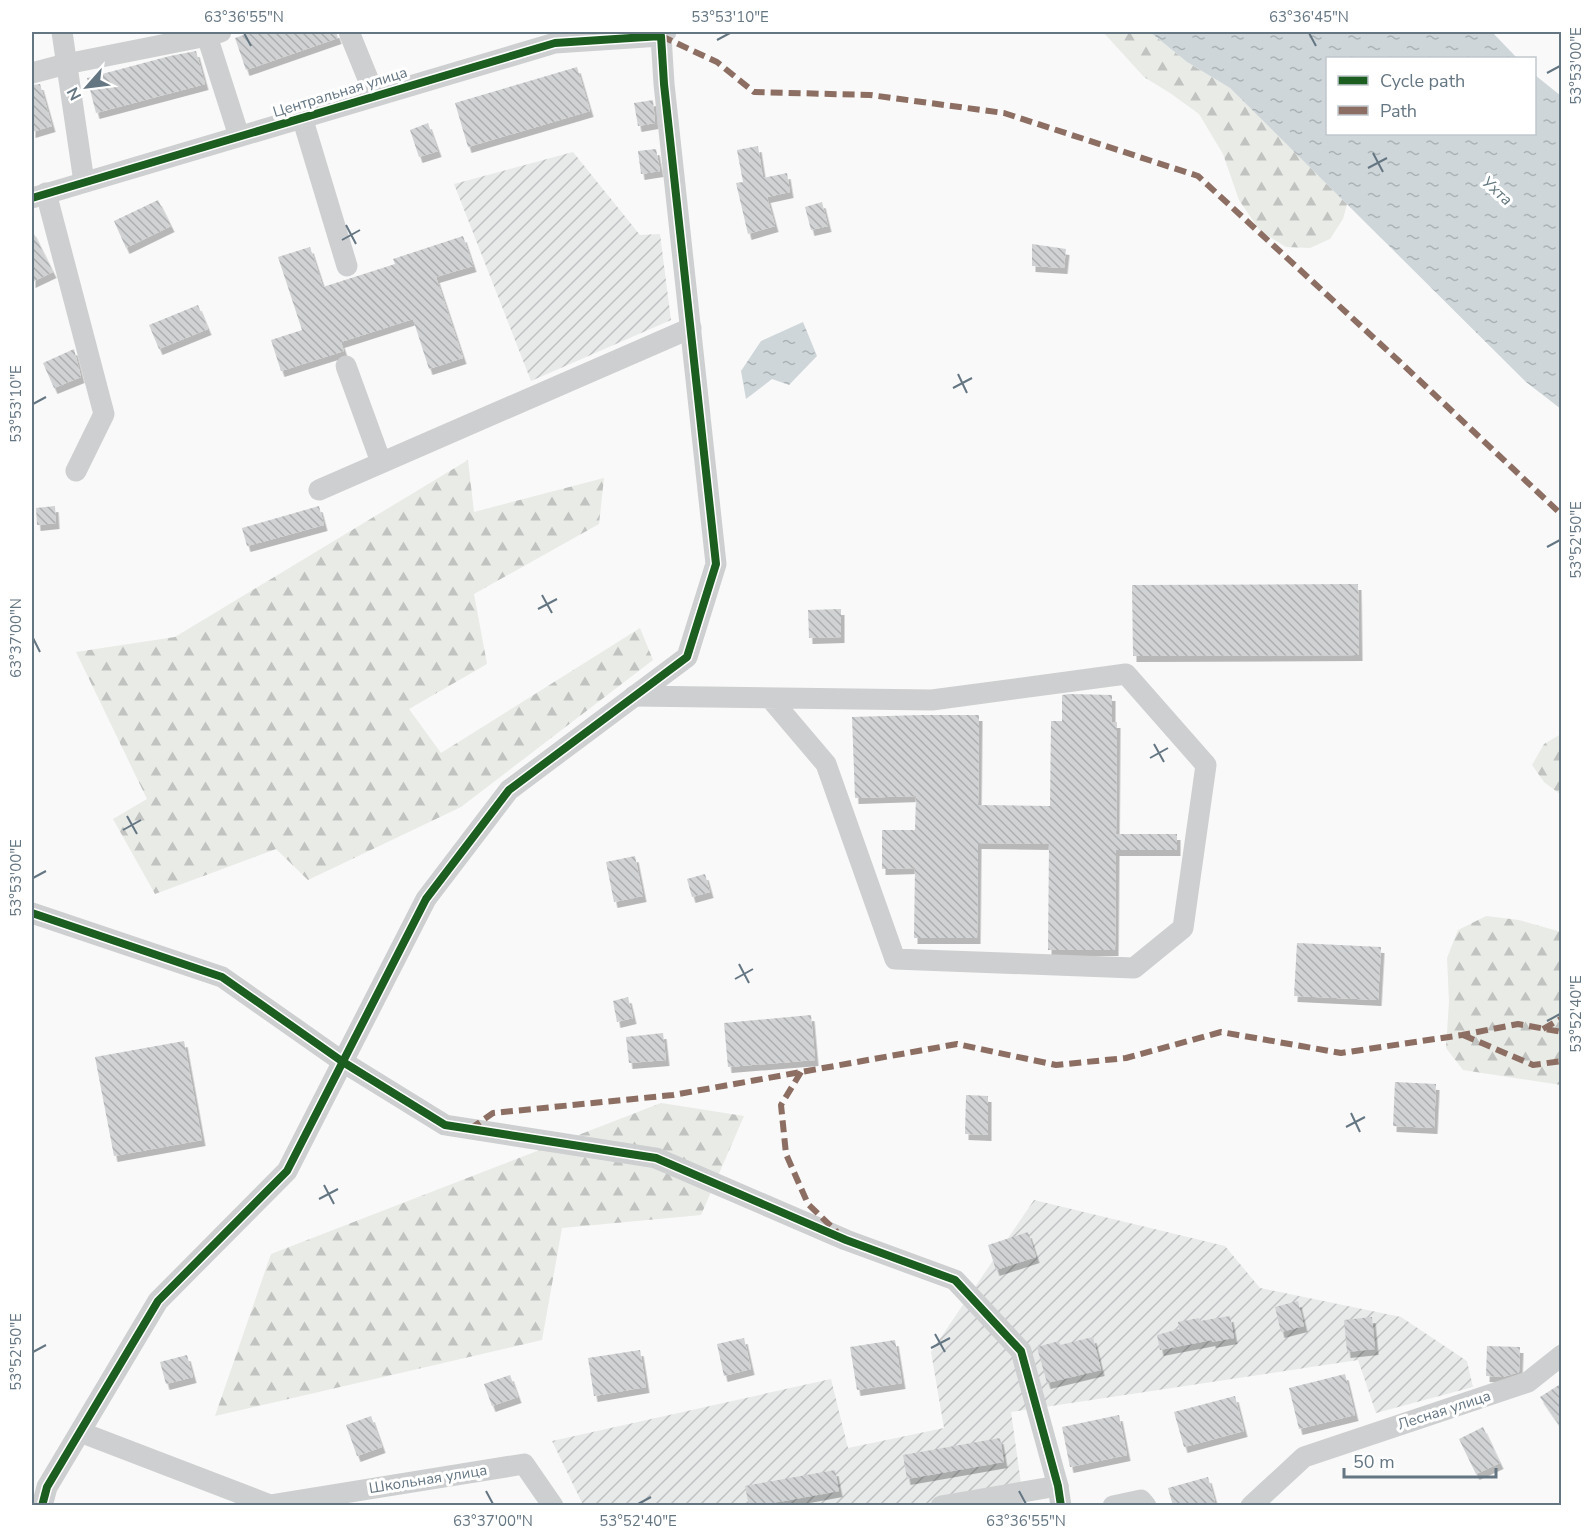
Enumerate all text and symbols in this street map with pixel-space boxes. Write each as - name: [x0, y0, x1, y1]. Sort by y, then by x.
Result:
- text: 63°36'55"N: [204, 7, 284, 27]
- text: 53°53'10"E: [691, 7, 769, 27]
- text: 63°36'45"N: [1269, 7, 1349, 27]
- text: 53°53'00"E: [1566, 27, 1586, 105]
- north arrow: [57, 57, 117, 117]
- legend: [1326, 57, 1536, 135]
- street label: Центральная улица: [270, 62, 410, 122]
- text: Cycle path: [1380, 69, 1465, 93]
- text: N: [62, 83, 87, 104]
- text: Path: [1380, 99, 1417, 123]
- water label: Ухта: [1477, 171, 1517, 211]
- text: 53°53'10"E: [6, 365, 26, 443]
- text: 53°52'50"E: [1566, 501, 1586, 579]
- text: 63°37'00"N: [6, 598, 26, 678]
- text: 53°53'00"E: [6, 839, 26, 917]
- text: 53°52'40"E: [1566, 975, 1586, 1053]
- text: 53°52'50"E: [6, 1313, 26, 1391]
- street label: Лесная улица: [1395, 1385, 1493, 1435]
- scale bar: [1344, 1441, 1496, 1479]
- text: 50 m: [1353, 1450, 1395, 1474]
- street label: Школьная улица: [367, 1460, 489, 1498]
- text: 63°37'00"N: [453, 1511, 533, 1531]
- text: 53°52'40"E: [599, 1511, 677, 1531]
- text: 63°36'55"N: [986, 1511, 1066, 1531]

